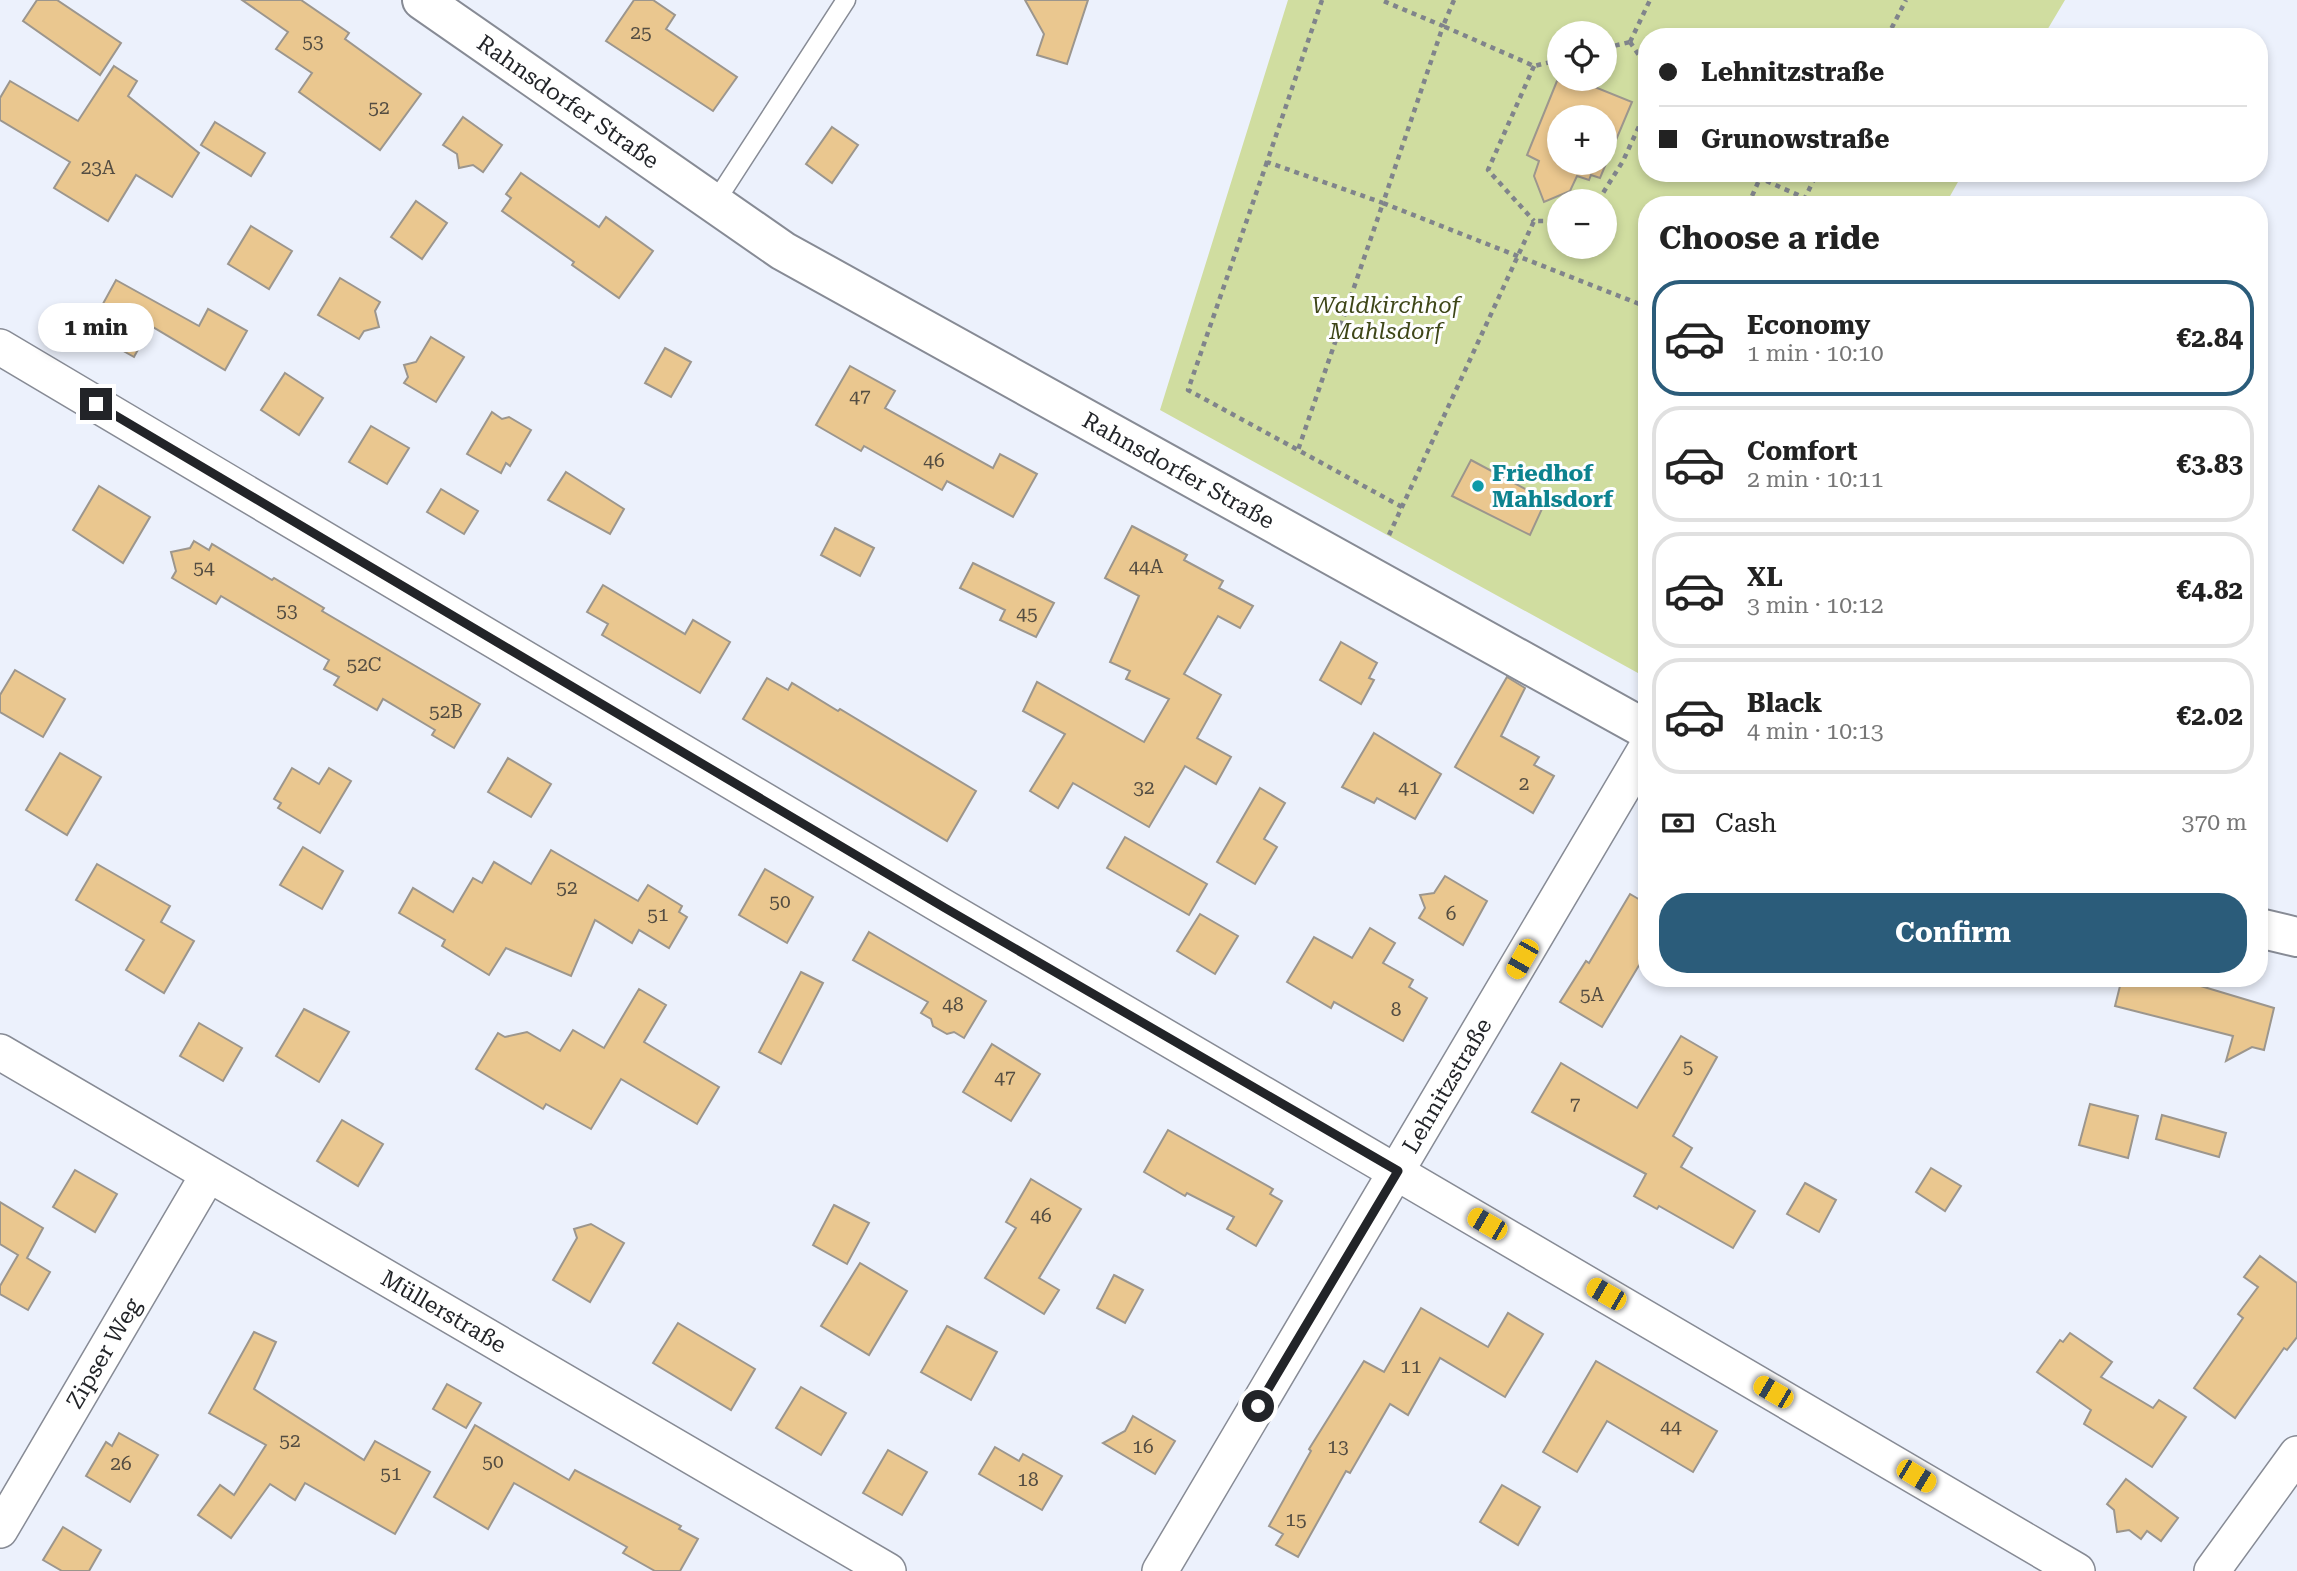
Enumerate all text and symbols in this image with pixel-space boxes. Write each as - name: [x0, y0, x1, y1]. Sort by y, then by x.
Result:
- house number: 25: [630, 21, 652, 44]
- map controls: [1547, 21, 1617, 259]
- button: locate: [1547, 21, 1617, 91]
- street label: Rahnsdorfer Straße: [472, 29, 664, 174]
- house number: 53: [302, 30, 324, 53]
- text: Lehnitzstraße: [1701, 57, 1884, 87]
- house number: 52: [368, 96, 390, 119]
- button: +: [1547, 105, 1617, 175]
- text: Grunowstraße: [1701, 124, 1890, 154]
- house number: 23A: [81, 156, 116, 179]
- button: −: [1547, 189, 1617, 259]
- text: Choose a ride: [1659, 219, 1880, 257]
- park label: Waldkirchhof Mahlsdorf: [1312, 292, 1463, 345]
- callout: 1 min: [38, 302, 154, 352]
- icon: car: [1663, 307, 1726, 370]
- text: Economy: [1747, 310, 1870, 340]
- text: 1 min: [64, 314, 128, 341]
- text: €2.84: [2177, 323, 2243, 353]
- text: 1 min · 10:10: [1747, 340, 1884, 367]
- house number: 47: [849, 385, 871, 408]
- route end: [80, 388, 112, 420]
- street label: Rahnsdorfer Straße: [1078, 406, 1279, 534]
- icon: car: [1663, 433, 1726, 496]
- text: Comfort: [1747, 436, 1857, 466]
- house number: 46: [923, 449, 945, 472]
- text: €3.83: [2177, 449, 2243, 479]
- place label: Friedhof Mahlsdorf: [1492, 460, 1614, 513]
- text: 2 min · 10:11: [1747, 466, 1884, 493]
- marker: Friedhof Mahlsdorf: [1470, 478, 1486, 494]
- house number: 44A: [1129, 555, 1164, 578]
- house number: 54: [193, 556, 215, 579]
- icon: car: [1663, 559, 1726, 622]
- text: XL: [1747, 562, 1783, 592]
- text: €4.82: [2177, 575, 2243, 605]
- text: 3 min · 10:12: [1747, 592, 1884, 619]
- house number: 53: [276, 599, 298, 622]
- house number: 45: [1016, 602, 1038, 625]
- house number: 52C: [347, 653, 381, 676]
- icon: car: [1663, 685, 1726, 748]
- text: Black: [1747, 688, 1822, 718]
- house number: 52B: [429, 700, 463, 723]
- text: €2.02: [2177, 701, 2243, 731]
- text: 4 min · 10:13: [1747, 718, 1884, 745]
- house number: 2: [1519, 772, 1529, 795]
- house number: 32: [1133, 776, 1155, 799]
- house number: 41: [1398, 776, 1420, 799]
- icon: cash: [1659, 804, 1697, 842]
- text: Cash: [1715, 808, 1777, 838]
- text: 370 m: [2182, 809, 2247, 836]
- house number: 52: [556, 876, 578, 899]
- house number: 50: [769, 890, 791, 913]
- button: Confirm: [1659, 893, 2247, 973]
- house number: 6: [1446, 902, 1456, 925]
- house number: 51: [647, 903, 669, 926]
- car: [1503, 936, 1542, 982]
- house number: 5A: [1580, 983, 1605, 1006]
- house number: 48: [942, 993, 964, 1016]
- house number: 8: [1391, 998, 1401, 1021]
- street label: Lehnitzstraße: [1397, 1013, 1497, 1158]
- house number: 5: [1683, 1055, 1693, 1078]
- house number: 47: [994, 1066, 1016, 1089]
- house number: 7: [1570, 1093, 1581, 1116]
- house number: 46: [1030, 1204, 1052, 1227]
- car: [1464, 1204, 1511, 1244]
- street label: Müllerstraße: [376, 1264, 511, 1359]
- car: [1583, 1274, 1630, 1314]
- street label: Zipser Weg: [61, 1293, 146, 1413]
- house number: 11: [1400, 1355, 1422, 1378]
- car: [1750, 1372, 1797, 1412]
- route start: [1242, 1390, 1274, 1422]
- house number: 44: [1660, 1415, 1682, 1438]
- house number: 52: [279, 1429, 301, 1452]
- house number: 16: [1132, 1435, 1154, 1458]
- house number: 13: [1327, 1435, 1349, 1458]
- house number: 50: [482, 1450, 504, 1473]
- house number: 26: [110, 1452, 132, 1475]
- car: [1893, 1456, 1940, 1496]
- house number: 51: [380, 1462, 402, 1485]
- house number: 18: [1017, 1468, 1039, 1491]
- house number: 15: [1285, 1508, 1307, 1531]

